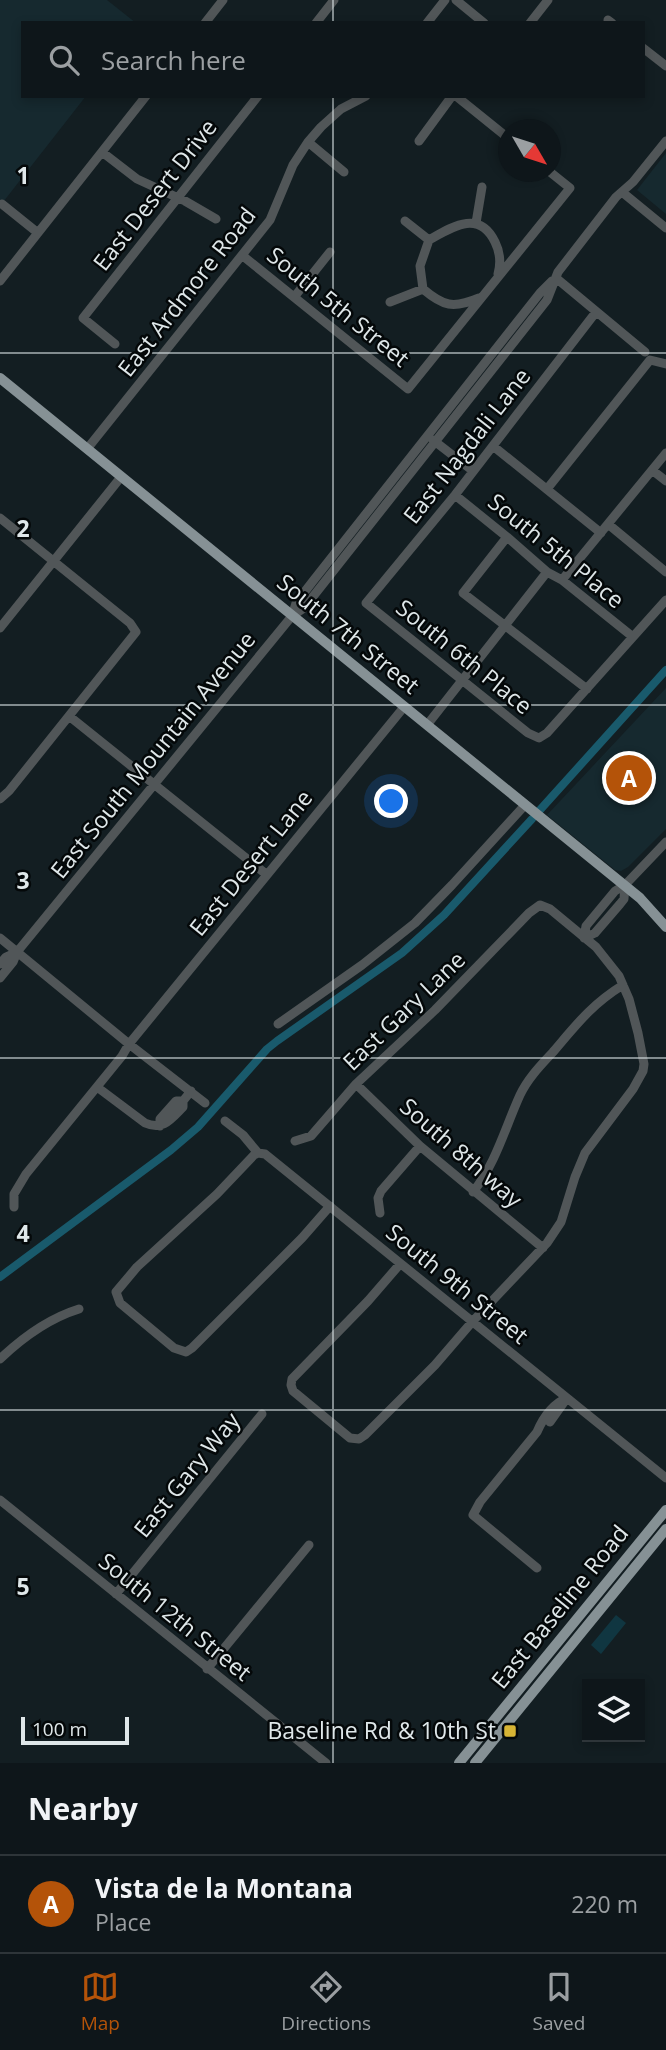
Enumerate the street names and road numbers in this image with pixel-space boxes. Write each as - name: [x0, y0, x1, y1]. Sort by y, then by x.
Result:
- street label: East Desert Drive: [85, 112, 223, 277]
- street label: East Ardmore Road: [110, 200, 263, 383]
- street label: South 5th Street: [261, 239, 417, 374]
- street label: East Nagdali Lane: [395, 361, 537, 530]
- street label: South 5th Place: [482, 485, 631, 615]
- street label: South 7th Street: [271, 566, 427, 701]
- street label: South 6th Place: [390, 591, 539, 721]
- street label: East South Mountain Avenue: [42, 624, 262, 885]
- street label: East Desert Lane: [181, 783, 319, 942]
- street label: East Gary Lane: [335, 944, 472, 1077]
- street label: South 8th way: [394, 1090, 530, 1215]
- street label: South 9th Street: [380, 1216, 536, 1351]
- street label: East Gary Way: [126, 1405, 247, 1544]
- street label: East Baseline Road: [483, 1518, 635, 1695]
- street label: South 12th Street: [93, 1545, 259, 1688]

